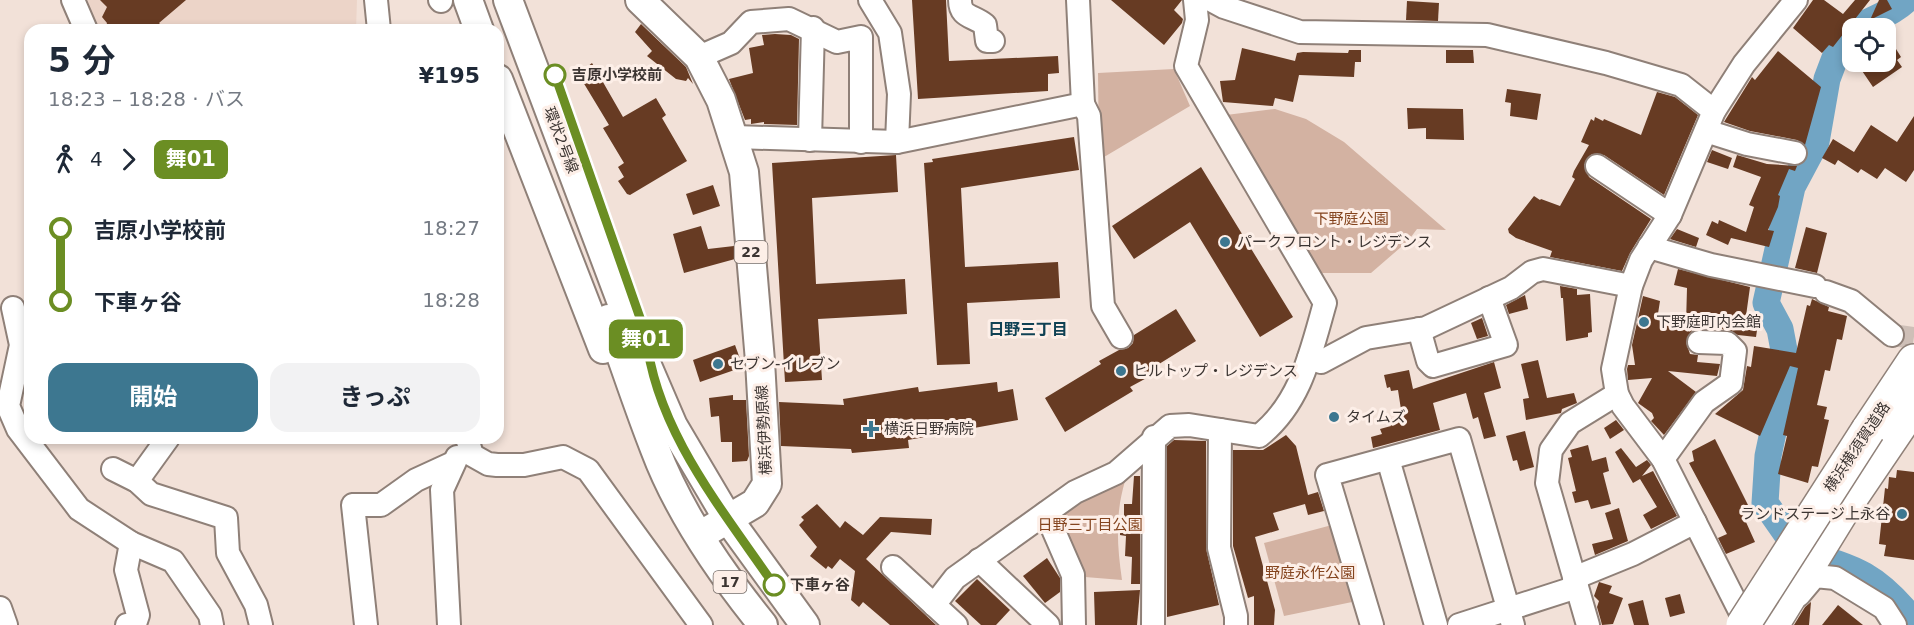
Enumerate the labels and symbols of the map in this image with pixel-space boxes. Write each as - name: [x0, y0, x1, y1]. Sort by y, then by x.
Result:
- marker: 吉原小学校前: [544, 64, 566, 86]
- place label: 吉原小学校前: [572, 66, 662, 84]
- street label: 環状2号線: [540, 104, 582, 176]
- park label: 下野庭公園: [1313, 210, 1389, 228]
- place label: パークフロント・レジデンス: [1237, 233, 1432, 251]
- marker: パークフロント・レジデンス: [1218, 235, 1232, 249]
- road number: 22: [734, 241, 768, 263]
- place label: 下野庭町内会館: [1656, 313, 1761, 331]
- marker: 下野庭町内会館: [1637, 315, 1651, 329]
- line badge: 舞01: [612, 320, 680, 358]
- district label: 日野三丁目: [988, 320, 1068, 339]
- place label: セブン-イレブン: [730, 355, 840, 373]
- marker: セブン-イレブン: [711, 357, 725, 371]
- place label: ヒルトップ・レジデンス: [1133, 362, 1298, 380]
- marker: ヒルトップ・レジデンス: [1114, 364, 1128, 378]
- street label: 横浜伊勢原線: [753, 385, 775, 475]
- street label: 横浜横須賀道路: [1820, 398, 1894, 496]
- place label: タイムズ: [1346, 408, 1406, 426]
- marker: タイムズ: [1327, 410, 1341, 424]
- marker: 横浜日野病院: [862, 420, 880, 438]
- place label: 横浜日野病院: [884, 420, 974, 438]
- place label: ランドステージ上永谷: [1740, 505, 1890, 523]
- marker: ランドステージ上永谷: [1895, 507, 1909, 521]
- park label: 日野三丁目公園: [1037, 516, 1143, 534]
- park label: 野庭永作公園: [1265, 564, 1355, 582]
- road number: 17: [714, 571, 746, 593]
- marker: 下車ヶ谷: [763, 574, 785, 596]
- place label: 下車ヶ谷: [790, 576, 850, 594]

